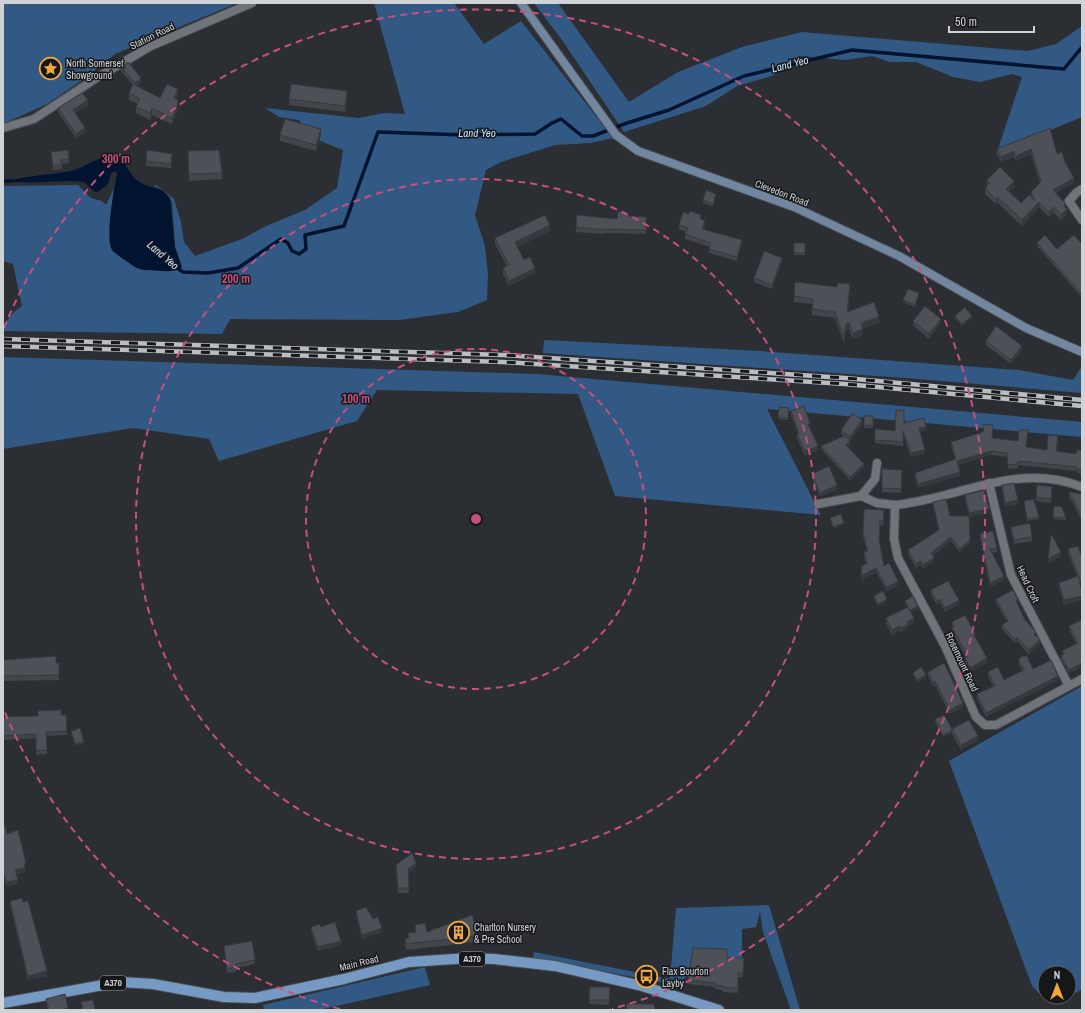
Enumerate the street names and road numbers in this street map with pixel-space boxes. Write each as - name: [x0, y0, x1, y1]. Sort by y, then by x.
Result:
- street label: Station Road: [128, 20, 176, 52]
- street label: Clevedon Road: [753, 177, 811, 209]
- street label: Head Croft: [1014, 563, 1043, 605]
- street label: Rosemount Road: [943, 630, 981, 694]
- street label: Main Road: [338, 952, 380, 974]
- road number: A370: [459, 952, 485, 966]
- road number: A370: [100, 976, 126, 990]

